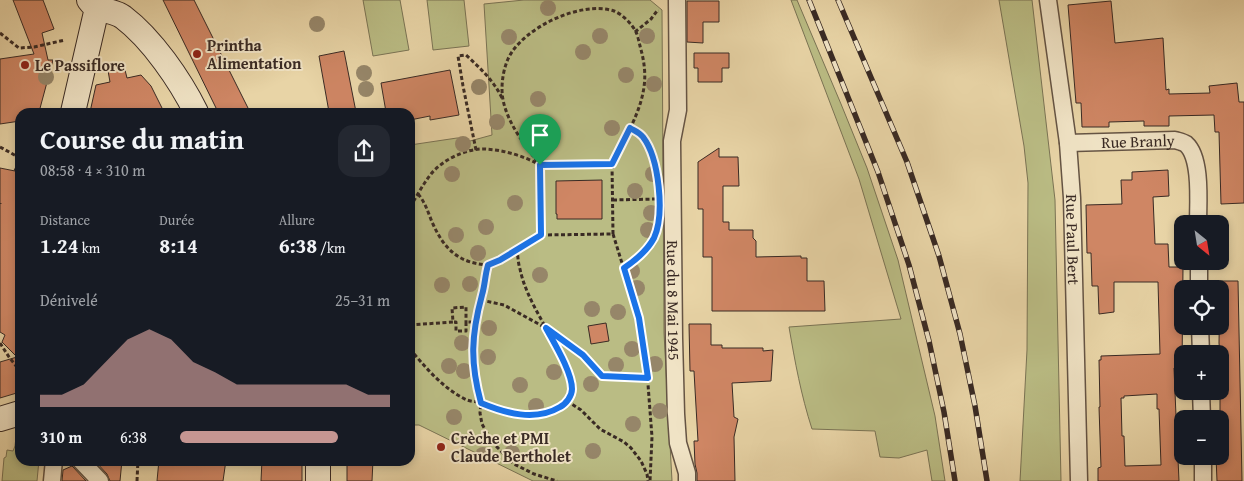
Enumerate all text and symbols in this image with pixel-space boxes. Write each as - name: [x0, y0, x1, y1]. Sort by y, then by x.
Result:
- place label: Printha Alimentation: [207, 33, 302, 75]
- marker: Printha Alimentation: [191, 48, 203, 60]
- place label: Le Passiflore: [35, 53, 125, 77]
- marker: Le Passiflore: [19, 59, 31, 71]
- pin: [519, 114, 561, 165]
- text: Course du matin: [40, 118, 244, 159]
- icon: arrive: [526, 121, 554, 149]
- button: share: [338, 125, 390, 177]
- street label: Rue Branly: [1101, 128, 1175, 154]
- text: 08:58 · 4 × 310 m: [40, 158, 145, 182]
- street label: Rue Paul Bert: [1060, 194, 1086, 285]
- text: Distance: [40, 210, 90, 230]
- text: Durée: [159, 210, 194, 230]
- text: Allure: [279, 210, 315, 230]
- north arrow: [1174, 215, 1229, 270]
- map controls: [1174, 215, 1229, 465]
- text: 1.24: [40, 230, 79, 261]
- text: 8:14: [159, 230, 198, 261]
- text: 6:38: [279, 230, 317, 261]
- text: km: [79, 238, 100, 258]
- text: /km: [317, 238, 345, 258]
- street label: Rue du 8 Mai 1945: [661, 240, 687, 361]
- button: locate: [1174, 280, 1229, 335]
- text: Dénivelé: [40, 288, 98, 312]
- text: 25–31 m: [335, 288, 390, 312]
- button: +: [1174, 345, 1229, 400]
- button: −: [1174, 410, 1229, 465]
- text: 310 m: [40, 425, 82, 449]
- text: 6:38: [120, 425, 147, 449]
- place label: Crèche et PMI Claude Bertholet: [451, 426, 571, 468]
- marker: Crèche et PMI Claude Bertholet: [435, 441, 447, 453]

